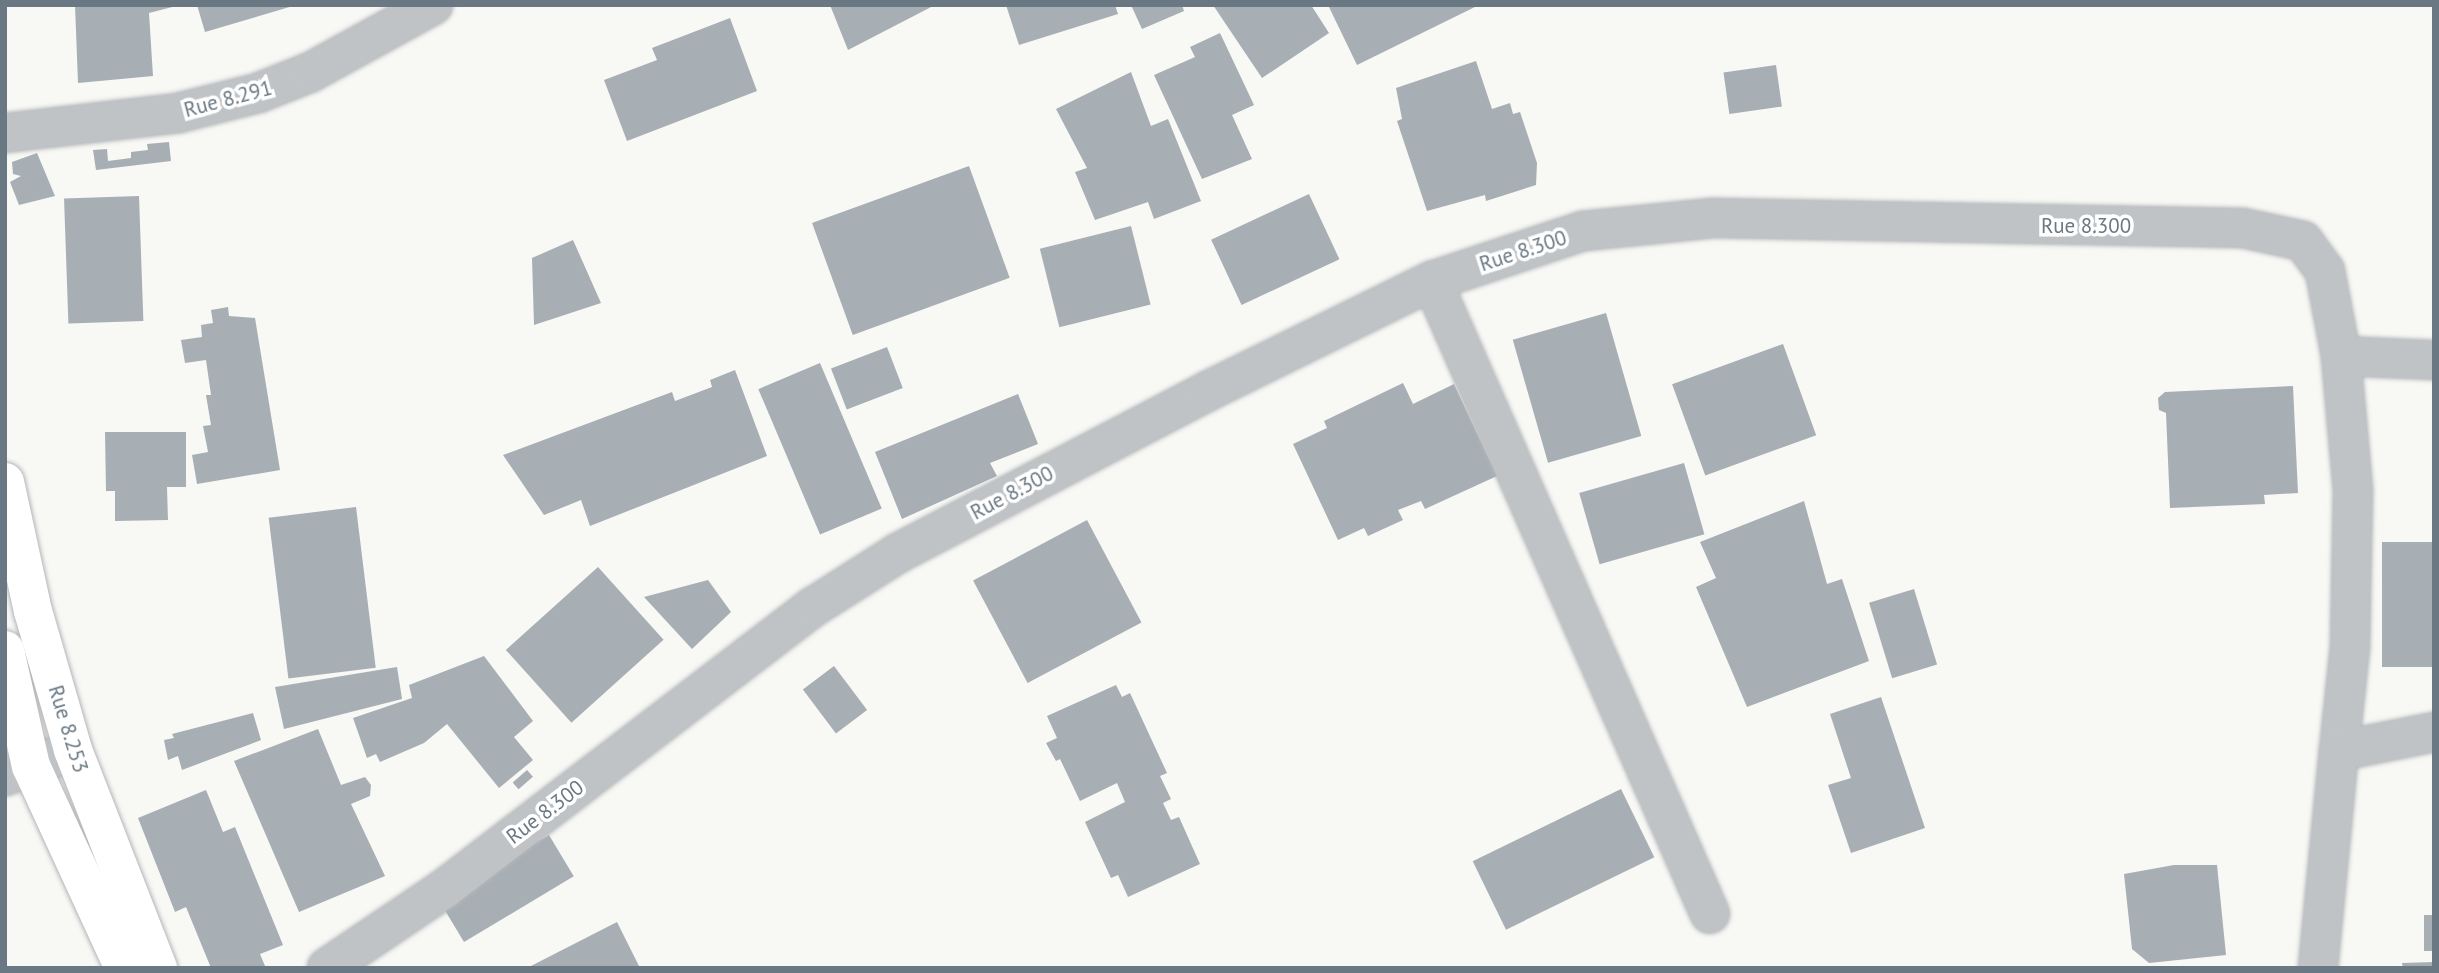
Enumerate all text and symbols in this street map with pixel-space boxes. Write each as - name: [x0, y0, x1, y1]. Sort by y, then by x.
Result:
- street label: Rue 8.291: [181, 75, 275, 123]
- street label: Rue 8.300: [2041, 213, 2131, 239]
- street label: Rue 8.300: [1476, 225, 1570, 277]
- street label: Rue 8.300: [966, 461, 1058, 525]
- street label: Rue 8.253: [43, 682, 93, 776]
- street label: Rue 8.300: [501, 775, 589, 849]

